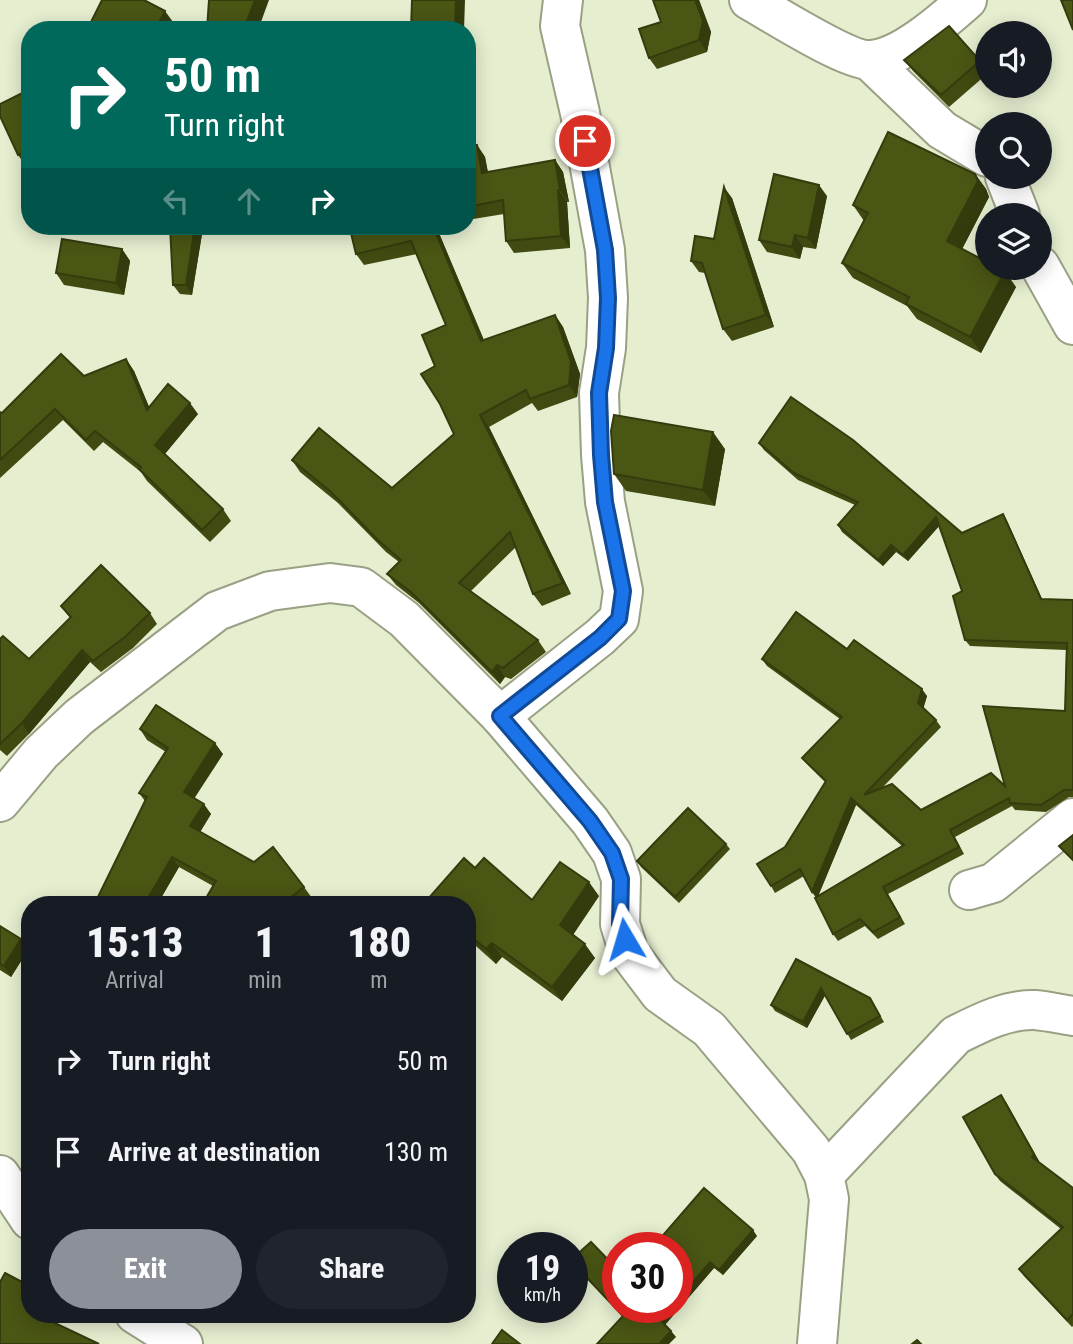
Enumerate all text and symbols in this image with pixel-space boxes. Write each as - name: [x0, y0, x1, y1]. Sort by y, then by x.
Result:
- map controls: [975, 21, 1052, 280]
- button: sound: [975, 21, 1052, 98]
- text: 50 m: [164, 47, 261, 104]
- icon: right: [49, 49, 140, 140]
- text: Turn right: [164, 106, 285, 144]
- pin: [555, 111, 615, 171]
- button: search: [975, 112, 1052, 189]
- icon: arrive: [566, 122, 604, 160]
- icon: left: [157, 182, 195, 220]
- icon: ahead: [230, 182, 268, 220]
- icon: right: [303, 182, 341, 220]
- button: layers: [975, 203, 1052, 280]
- position arrow: [588, 902, 662, 976]
- text: 15:13: [86, 918, 183, 967]
- text: 1: [254, 918, 276, 967]
- text: 180: [347, 918, 411, 967]
- text: Arrival: [105, 967, 164, 994]
- text: min: [248, 967, 282, 994]
- text: m: [370, 967, 388, 994]
- icon: right: [49, 1042, 87, 1080]
- text: Turn right: [108, 1046, 210, 1076]
- text: 50 m: [397, 1046, 448, 1076]
- icon: arrive: [49, 1133, 87, 1171]
- text: Arrive at destination: [108, 1137, 320, 1167]
- text: 130 m: [384, 1137, 448, 1167]
- button: Exit: [49, 1229, 242, 1309]
- button: Share: [256, 1229, 448, 1309]
- speed limit sign: 30: [602, 1232, 693, 1323]
- text: 19: [525, 1248, 560, 1289]
- text: km/h: [524, 1284, 561, 1305]

